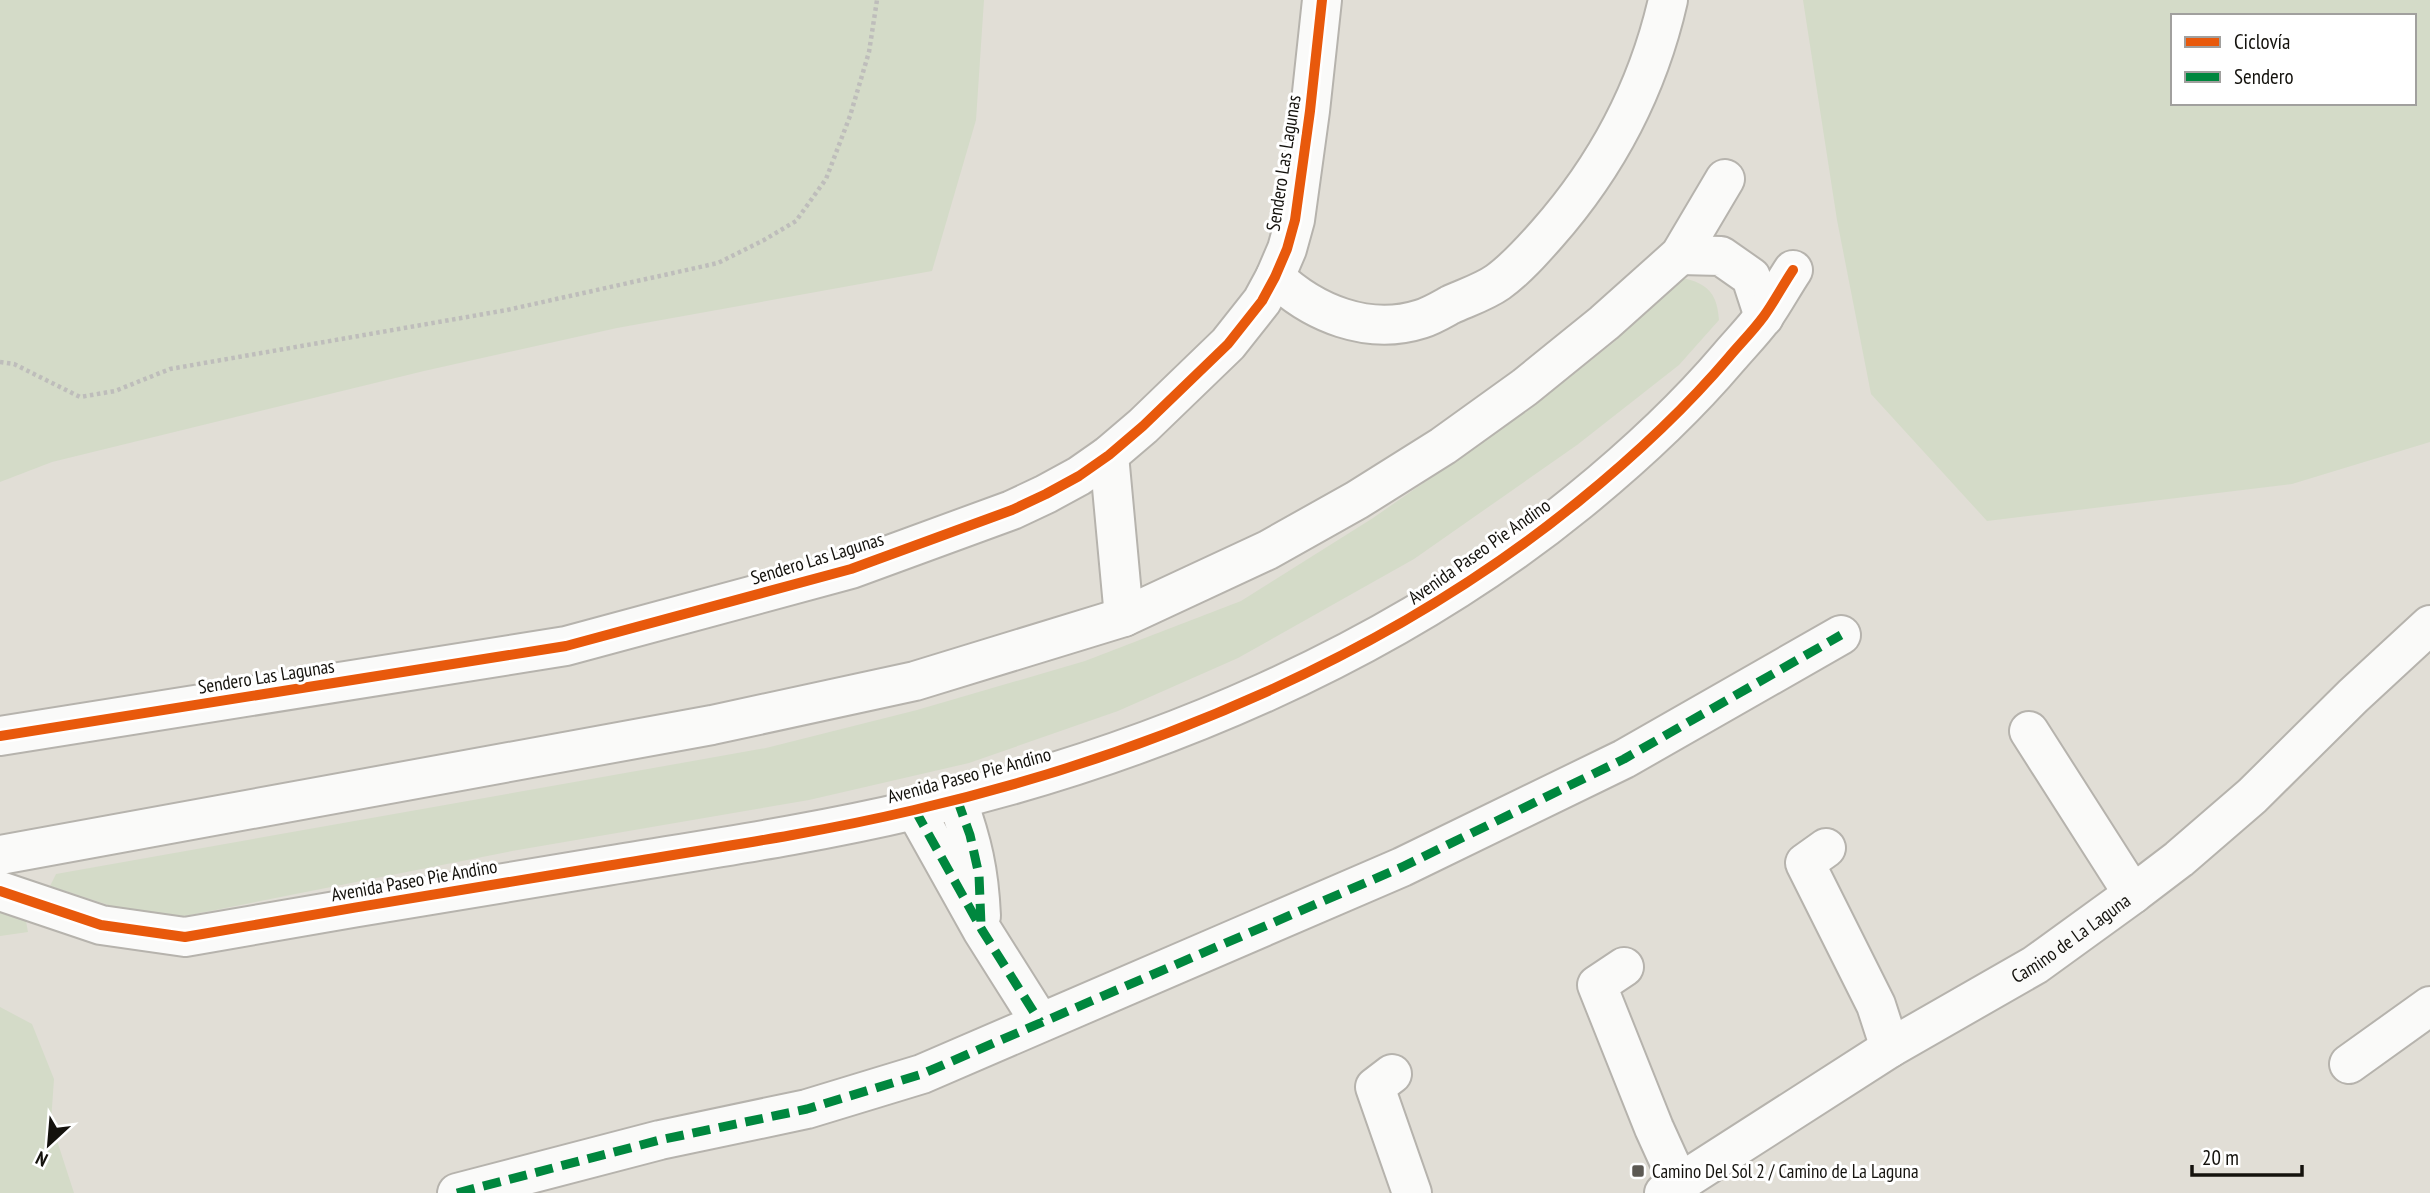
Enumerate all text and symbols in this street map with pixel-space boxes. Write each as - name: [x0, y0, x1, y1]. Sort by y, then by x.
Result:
- legend: [2171, 14, 2416, 105]
- text: Ciclovía: [2234, 28, 2291, 55]
- text: Sendero: [2234, 63, 2293, 90]
- street label: Sendero Las Lagunas: [1260, 93, 1306, 233]
- street label: Avenida Paseo Pie Andino: [1403, 493, 1555, 609]
- street label: Sendero Las Lagunas: [748, 526, 886, 590]
- street label: Sendero Las Lagunas: [196, 653, 336, 699]
- street label: Avenida Paseo Pie Andino: [885, 742, 1053, 808]
- street label: Avenida Paseo Pie Andino: [329, 854, 499, 906]
- street label: Camino de La Laguna: [2007, 888, 2135, 988]
- north arrow: [14, 1109, 84, 1179]
- scale bar: [2192, 1134, 2302, 1178]
- text: 20 m: [2202, 1144, 2239, 1171]
- text: N: [32, 1146, 51, 1172]
- place label: Camino Del Sol 2 / Camino de La Laguna: [1652, 1159, 1919, 1183]
- marker: Camino Del Sol 2 / Camino de La Laguna: [1630, 1163, 1646, 1179]

